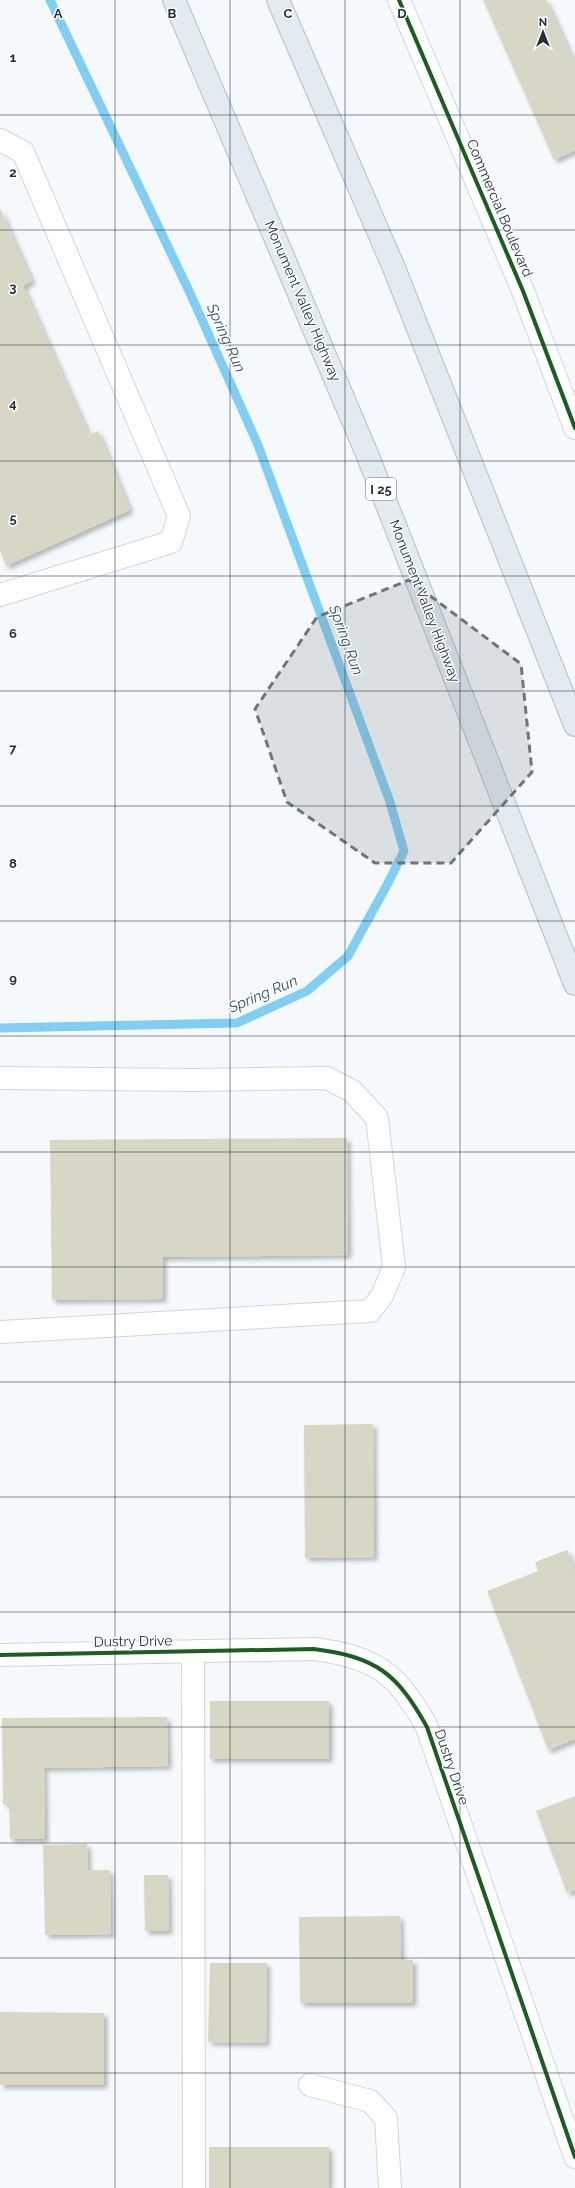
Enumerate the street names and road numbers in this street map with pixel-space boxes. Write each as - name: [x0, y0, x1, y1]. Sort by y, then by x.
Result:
- street label: Commercial Boulevard: [464, 137, 536, 279]
- street label: Monument Valley Highway: [262, 218, 344, 384]
- road number: I 25: [366, 478, 396, 500]
- street label: Monument Valley Highway: [387, 517, 464, 685]
- street label: Dustry Drive: [93, 1632, 173, 1650]
- street label: Dustry Drive: [432, 1727, 472, 1807]

